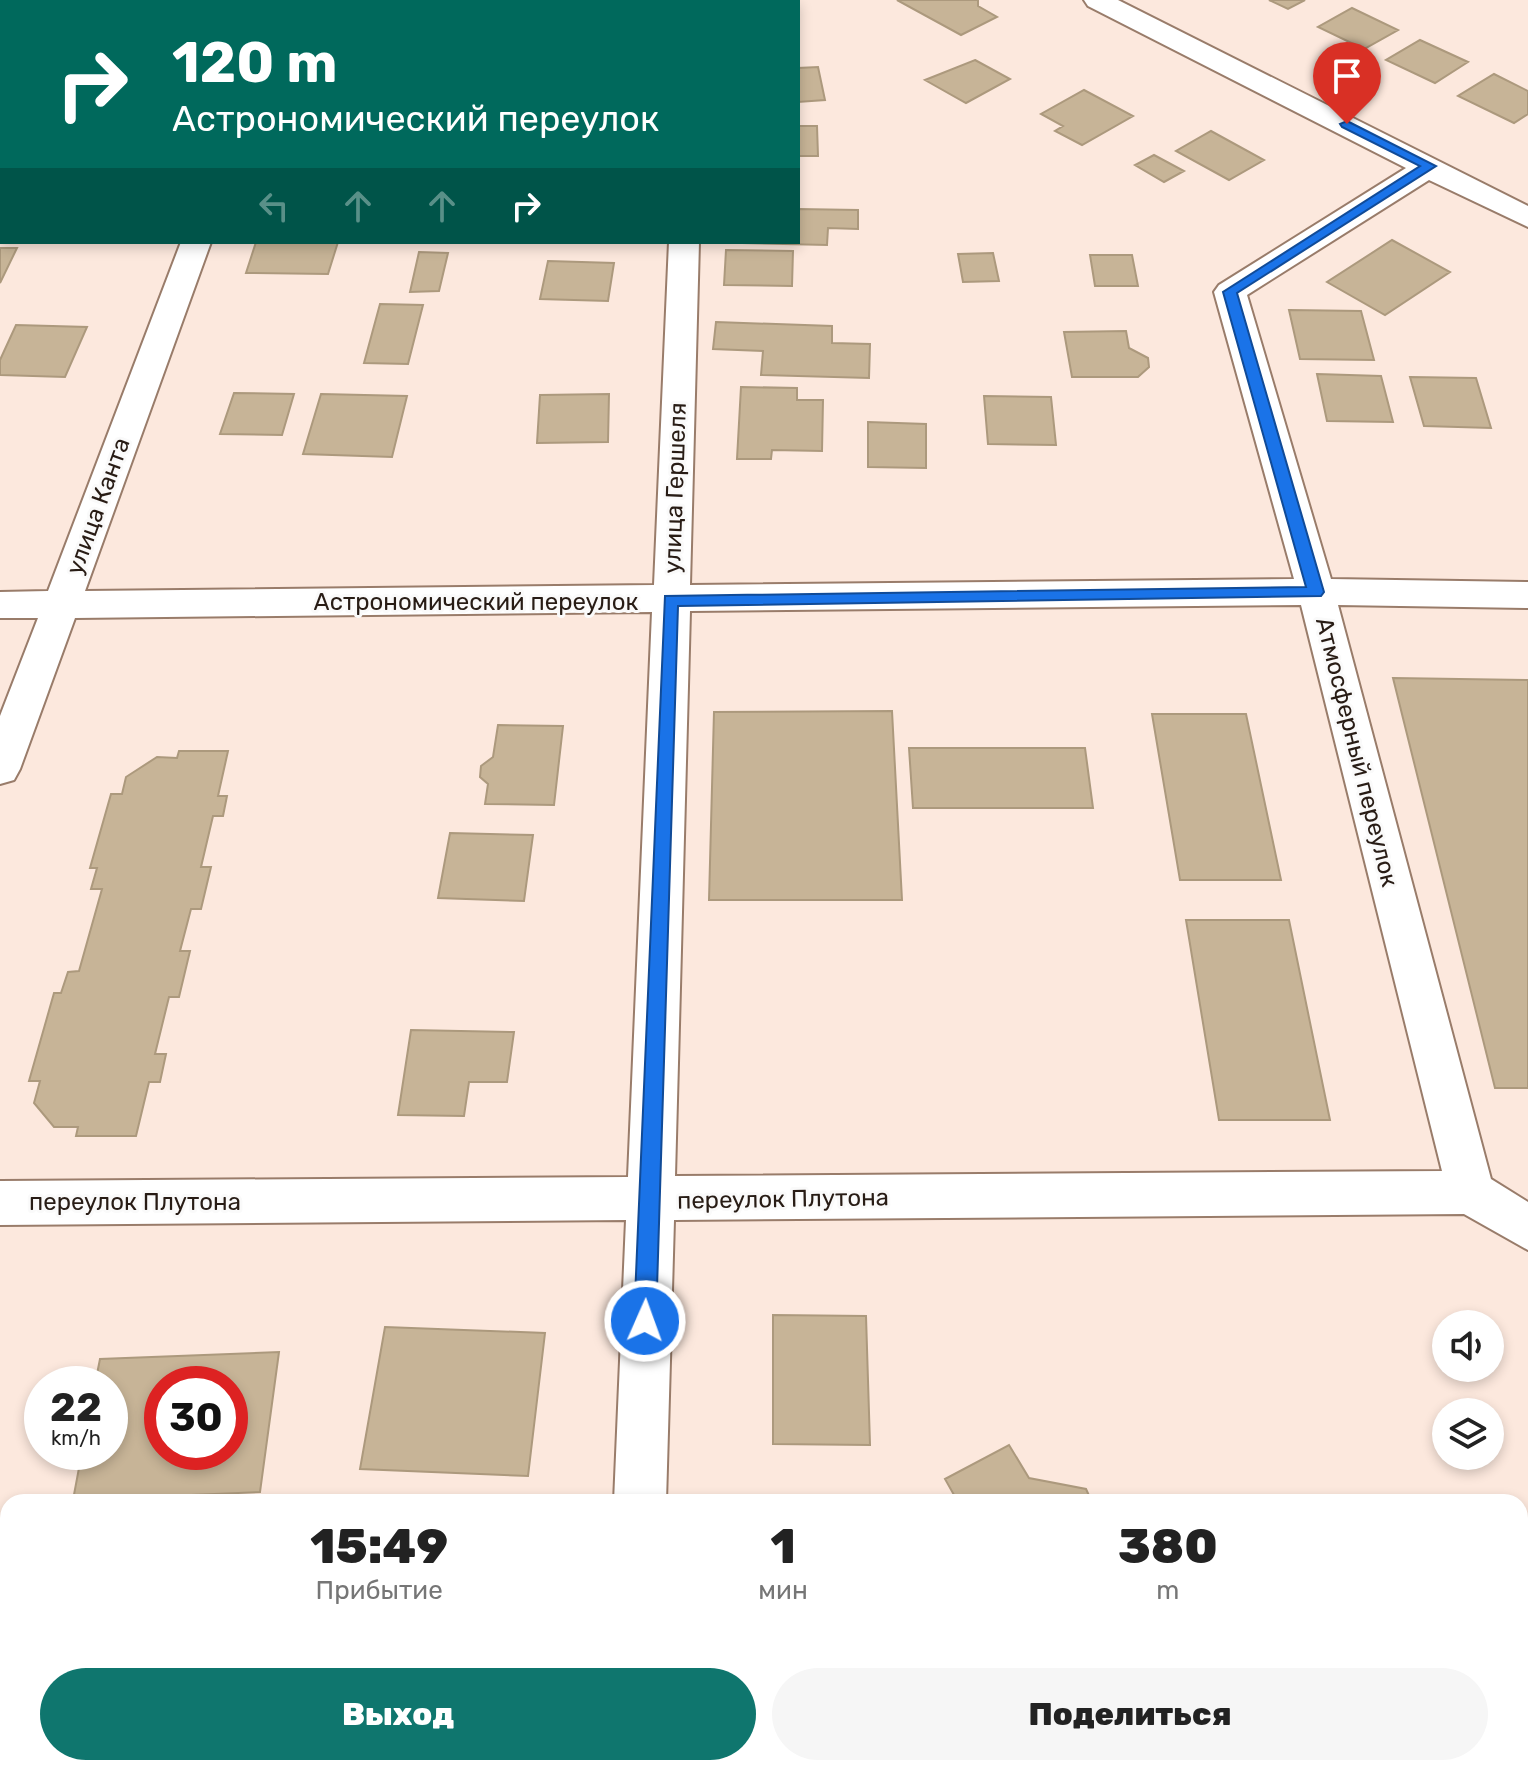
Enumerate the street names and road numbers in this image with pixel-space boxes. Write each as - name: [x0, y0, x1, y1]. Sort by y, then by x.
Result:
- street label: улица Гершеля: [658, 402, 692, 574]
- street label: улица Канта: [60, 434, 136, 578]
- street label: Астрономический переулок: [314, 588, 639, 616]
- street label: Атмосферный переулок: [1310, 614, 1404, 890]
- street label: переулок Плутона: [677, 1183, 889, 1215]
- street label: переулок Плутона: [29, 1188, 241, 1216]

